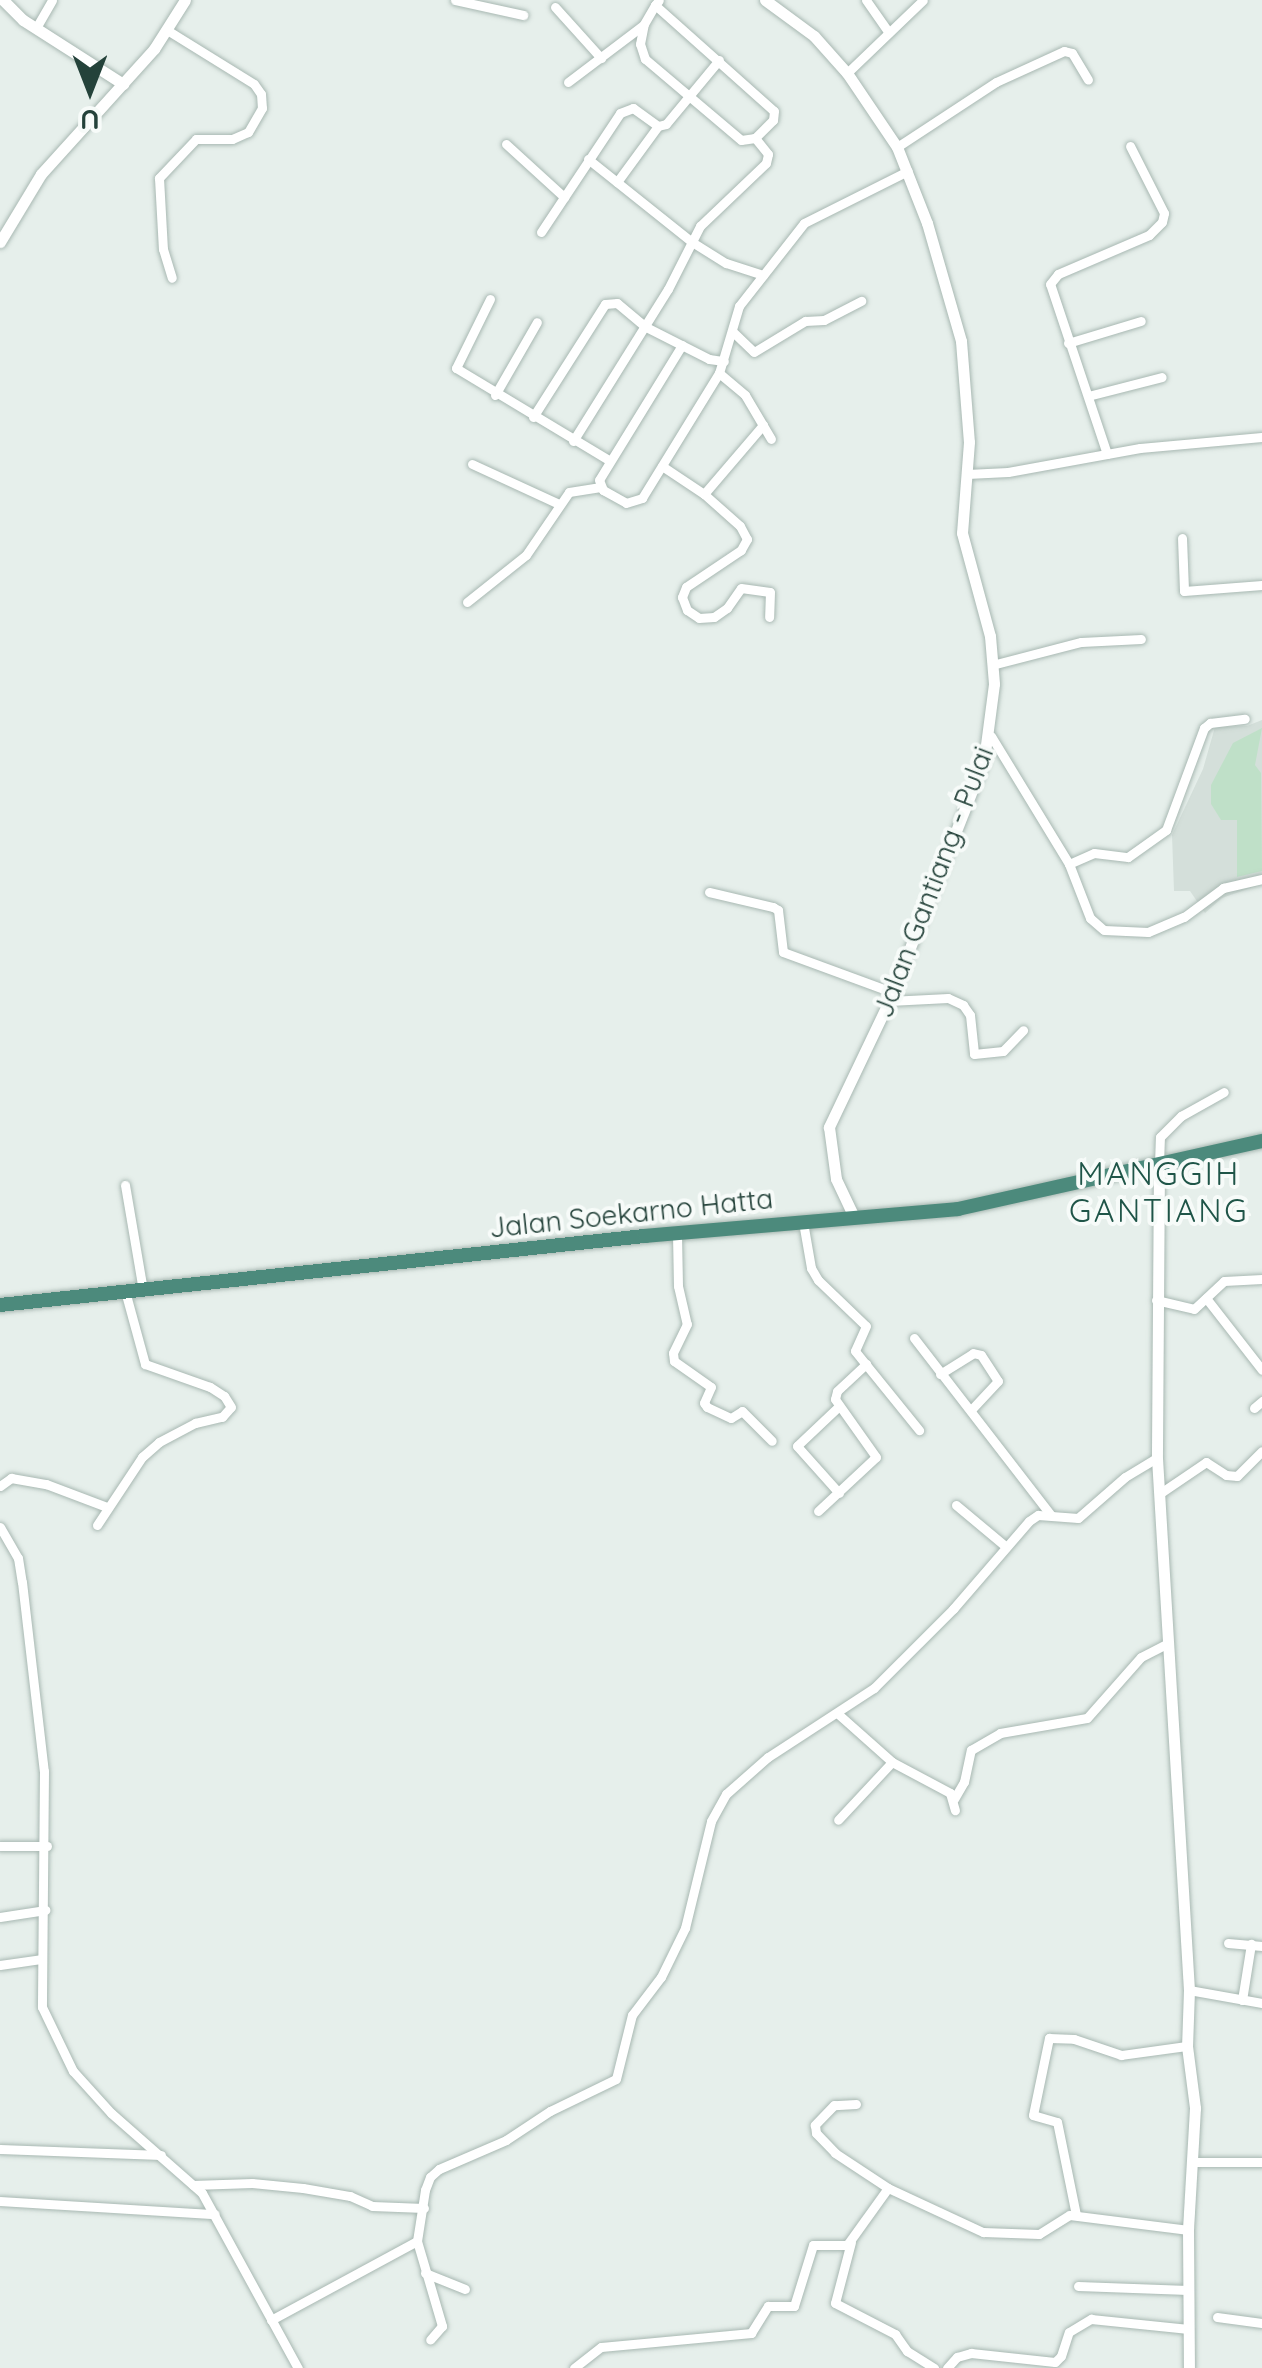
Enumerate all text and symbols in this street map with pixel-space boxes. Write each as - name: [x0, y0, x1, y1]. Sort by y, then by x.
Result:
- north arrow: [40, 40, 140, 140]
- text: U: [80, 103, 100, 138]
- street label: Jalan Gantiang - Pulai: [866, 742, 1000, 1022]
- district label: MANGGIH GANTIANG: [1069, 1155, 1249, 1230]
- street label: Jalan Soekarno Hatta: [487, 1181, 775, 1245]

